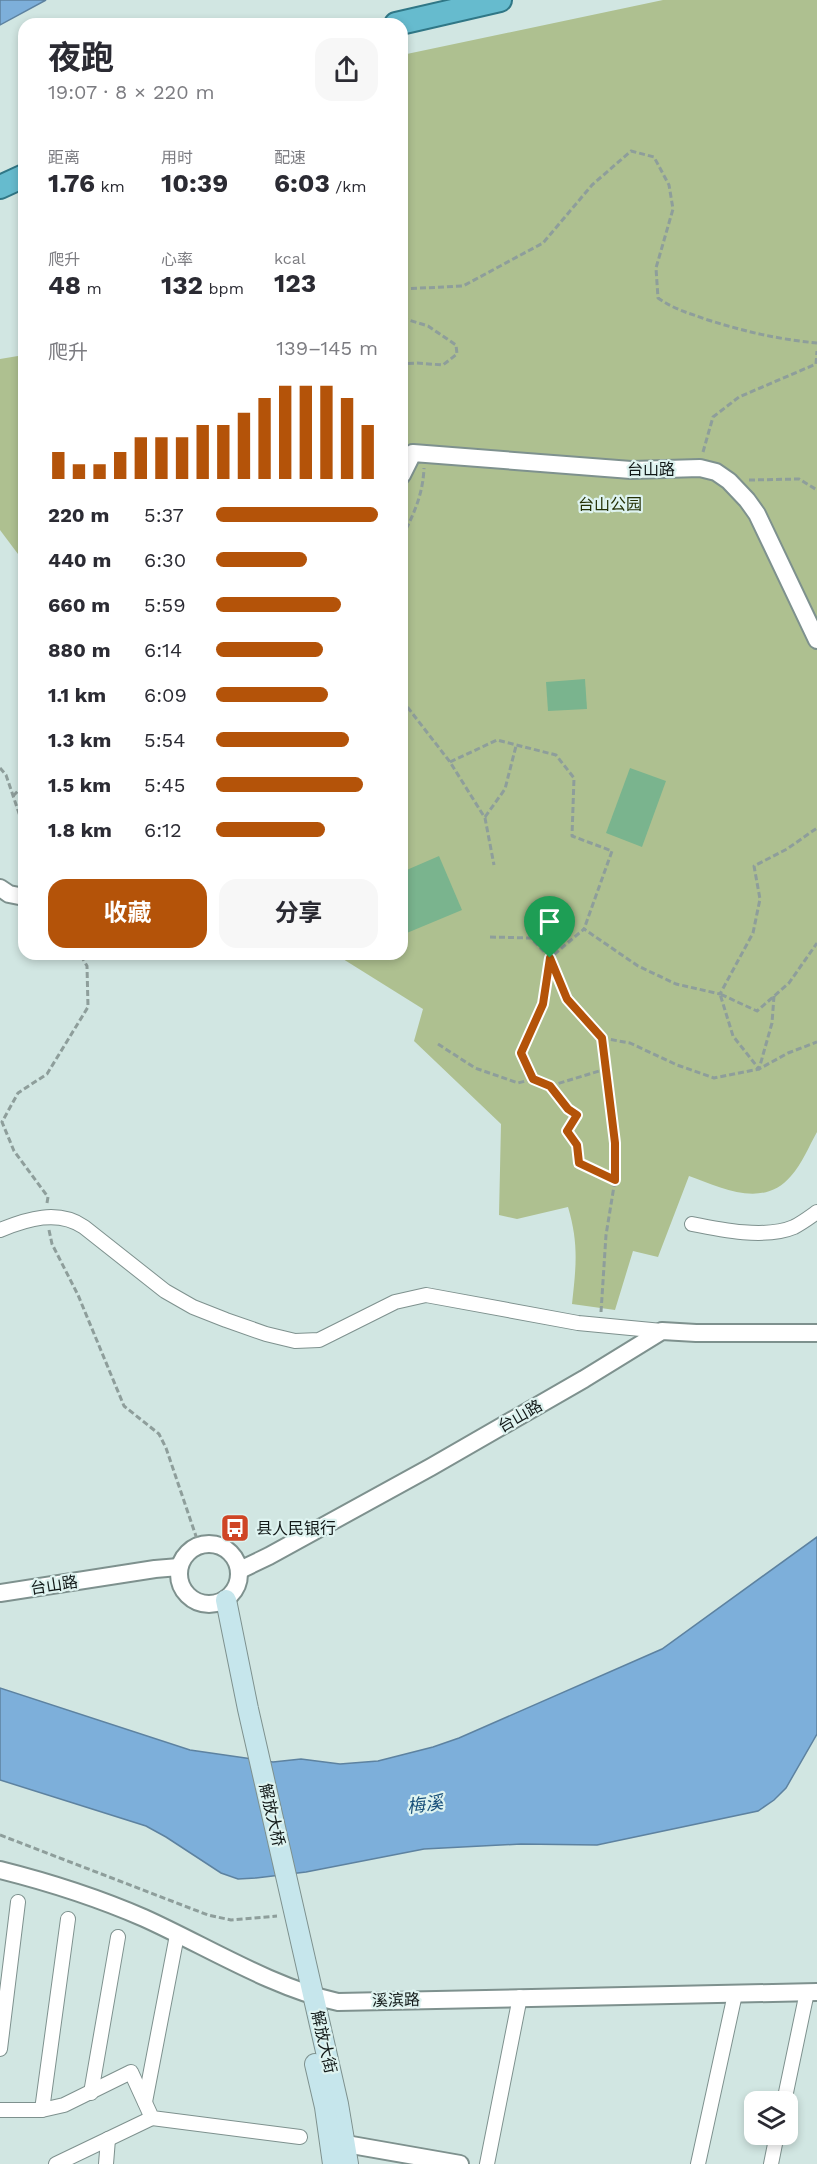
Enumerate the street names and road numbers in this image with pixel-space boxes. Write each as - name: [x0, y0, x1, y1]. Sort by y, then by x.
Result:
- street label: 台山路: [627, 460, 675, 479]
- street label: 台山路: [494, 1396, 546, 1436]
- street label: 台山路: [29, 1572, 79, 1598]
- street label: 解放大桥: [256, 1782, 288, 1848]
- street label: 溪滨路: [372, 1990, 420, 2010]
- street label: 解放大街: [308, 2009, 340, 2075]

